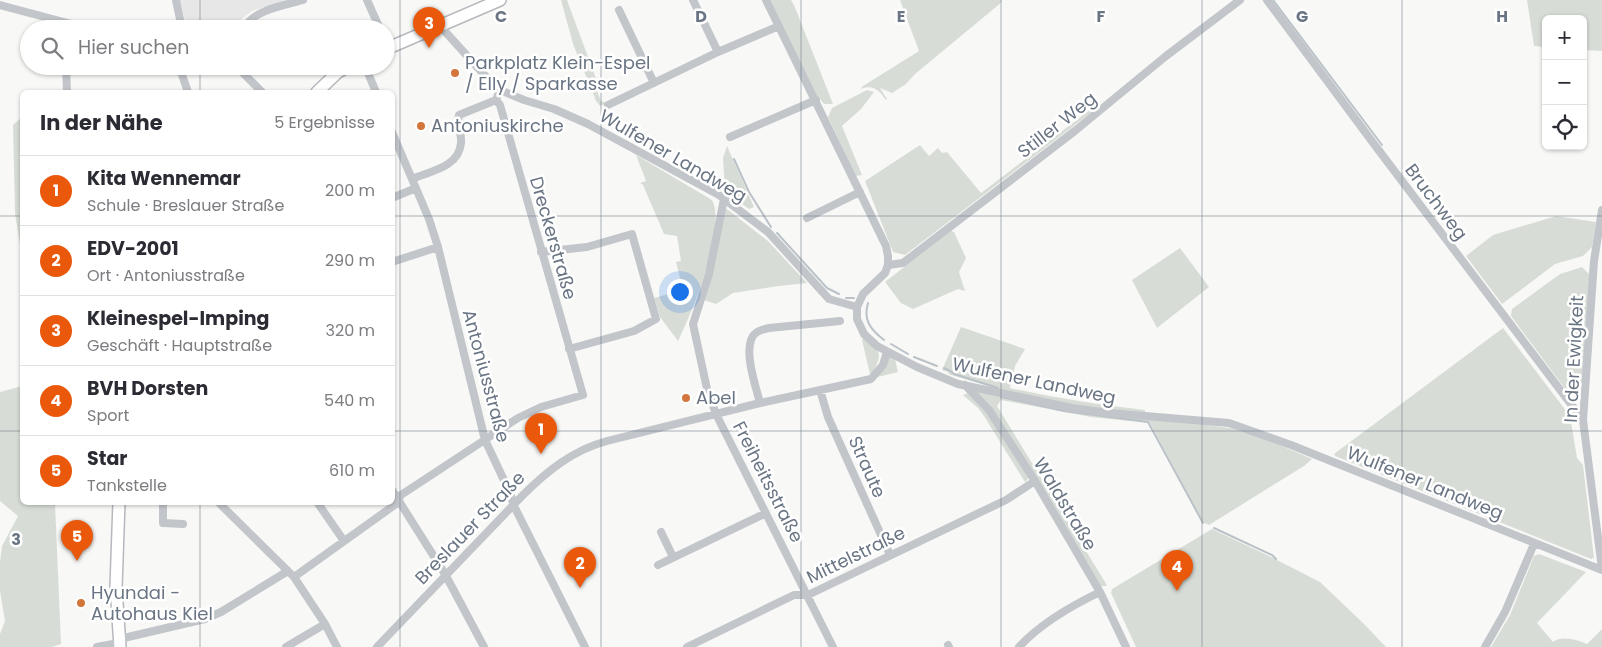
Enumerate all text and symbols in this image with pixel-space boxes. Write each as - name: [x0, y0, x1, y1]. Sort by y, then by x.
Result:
- text: C: [495, 5, 507, 28]
- text: D: [695, 5, 707, 28]
- text: E: [897, 5, 905, 28]
- text: F: [1097, 5, 1106, 28]
- text: G: [1296, 5, 1308, 28]
- text: H: [1496, 5, 1508, 28]
- pin: 3: [413, 7, 445, 48]
- map controls: [1542, 15, 1587, 150]
- button: +: [1542, 15, 1587, 60]
- search box: [20, 20, 395, 75]
- icon: search: [38, 34, 66, 62]
- text: Hier suchen: [78, 34, 189, 61]
- place label: Parkplatz Klein-Espel / Elly / Sparkasse: [465, 50, 651, 96]
- button: −: [1542, 60, 1587, 105]
- marker: Parkplatz Klein-Espel / Elly / Sparkasse: [449, 67, 461, 79]
- street label: Stiller Weg: [1012, 86, 1101, 163]
- street label: Wulfener Landweg: [595, 103, 752, 208]
- button: locate: [1542, 105, 1587, 150]
- text: In der Nähe: [40, 108, 163, 137]
- text: 5 Ergebnisse: [274, 111, 375, 134]
- place label: Antoniuskirche: [431, 113, 564, 138]
- marker: Antoniuskirche: [415, 120, 427, 132]
- street label: Bruchweg: [1399, 158, 1473, 245]
- text: Kita Wennemar: [87, 165, 241, 192]
- street label: Dreckerstraße: [524, 173, 583, 302]
- text: 1: [53, 179, 59, 202]
- text: 200 m: [325, 179, 375, 202]
- text: Schule · Breslauer Straße: [87, 194, 284, 217]
- text: EDV-2001: [87, 235, 179, 262]
- text: 2: [51, 249, 61, 272]
- text: 290 m: [325, 249, 375, 272]
- text: Ort · Antoniusstraße: [87, 264, 245, 287]
- your location: [667, 279, 693, 305]
- street label: In der Ewigkeit: [1558, 295, 1589, 423]
- text: Kleinespel-Imping: [87, 305, 269, 332]
- street label: Antoniusstraße: [457, 307, 516, 445]
- text: 3: [51, 319, 61, 342]
- text: 320 m: [326, 319, 375, 342]
- text: Geschäft · Hauptstraße: [87, 334, 272, 357]
- street label: Wulfener Landweg: [950, 351, 1118, 410]
- text: BVH Dorsten: [87, 375, 208, 402]
- place label: Abel: [696, 385, 736, 410]
- text: 4: [51, 389, 61, 412]
- text: 540 m: [324, 389, 375, 412]
- marker: Abel: [680, 392, 692, 404]
- text: Sport: [87, 404, 129, 427]
- pin: 1: [525, 413, 557, 454]
- street label: Freiheitsstraße: [727, 417, 810, 547]
- street label: Straute: [843, 432, 892, 502]
- street label: Wulfener Landweg: [1343, 440, 1507, 525]
- text: Star: [87, 445, 127, 472]
- street label: Waldstraße: [1028, 452, 1103, 555]
- text: 5: [51, 459, 61, 482]
- text: 610 m: [329, 459, 375, 482]
- street label: Breslauer Straße: [409, 466, 530, 590]
- text: Tankstelle: [87, 474, 167, 497]
- pin: 5: [61, 520, 93, 561]
- street label: Mittelstraße: [802, 520, 909, 589]
- text: 3: [11, 528, 21, 551]
- pin: 2: [564, 547, 596, 588]
- pin: 4: [1161, 550, 1193, 591]
- place label: Hyundai - Autohaus Kiel: [91, 580, 213, 626]
- marker: Hyundai - Autohaus Kiel: [75, 597, 87, 609]

